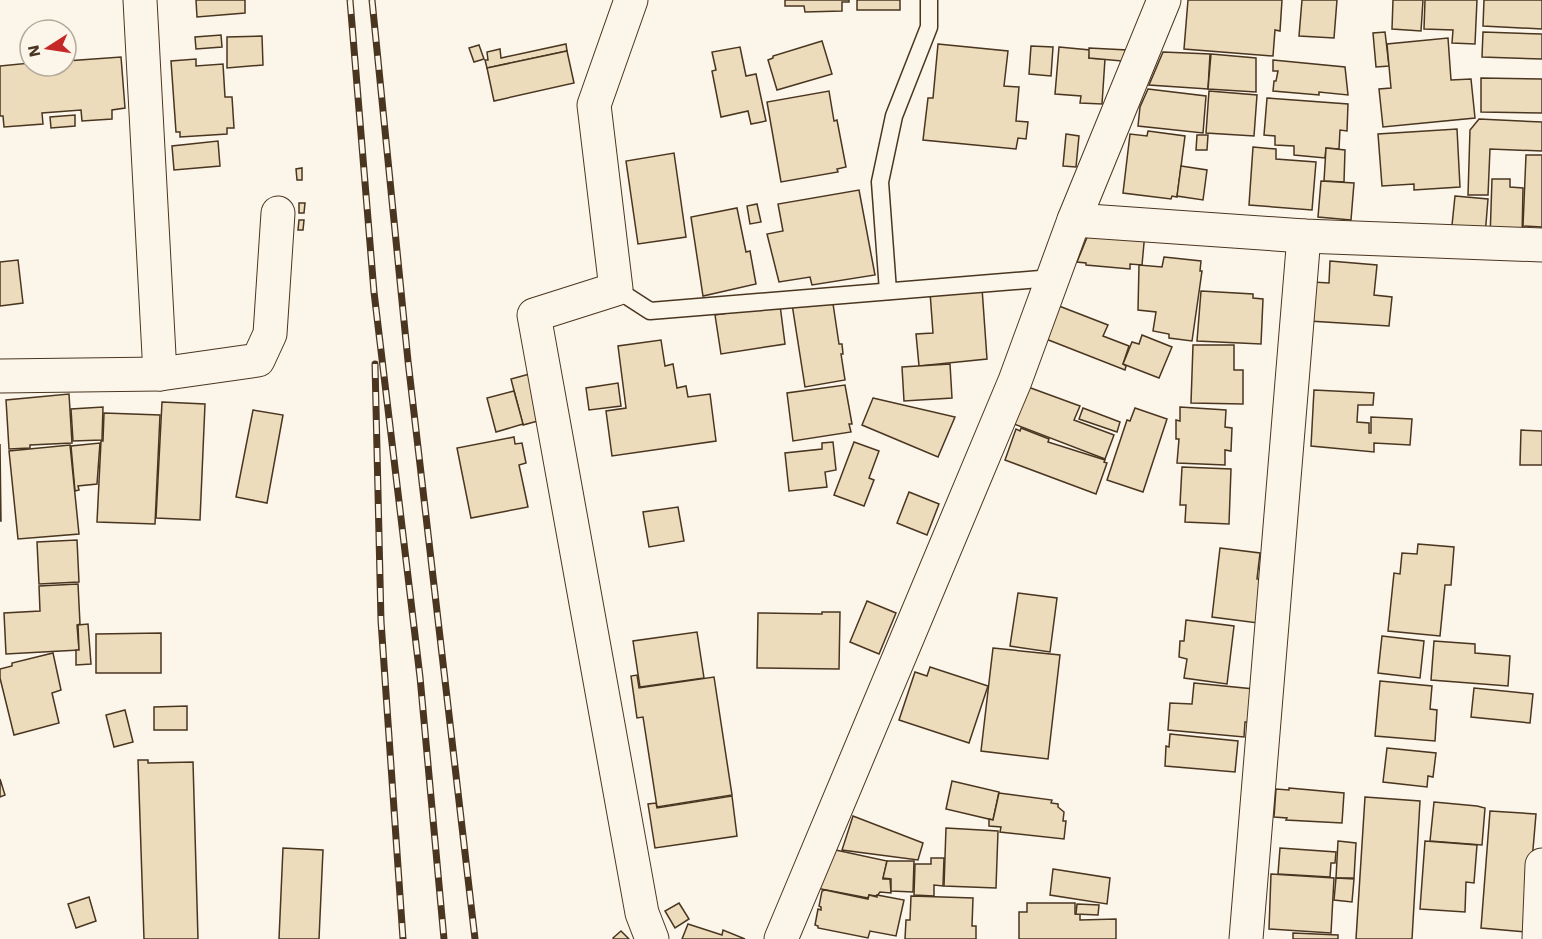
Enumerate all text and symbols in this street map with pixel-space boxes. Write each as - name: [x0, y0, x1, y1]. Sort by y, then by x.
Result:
- north arrow: [18, 18, 78, 78]
- text: N: [23, 43, 44, 59]

